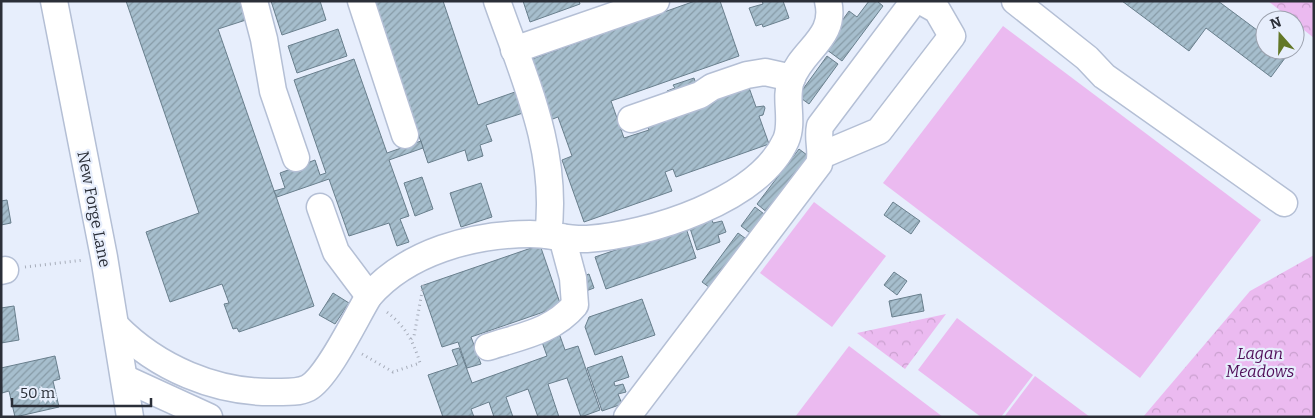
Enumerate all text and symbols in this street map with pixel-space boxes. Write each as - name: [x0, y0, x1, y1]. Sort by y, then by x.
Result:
- north arrow: [1255, 10, 1305, 60]
- text: N: [1268, 13, 1284, 33]
- street label: New Forge Lane: [73, 149, 115, 269]
- park label: Lagan Meadows: [1226, 344, 1295, 381]
- scale bar: [12, 376, 151, 408]
- text: 50 m: [20, 384, 56, 402]

